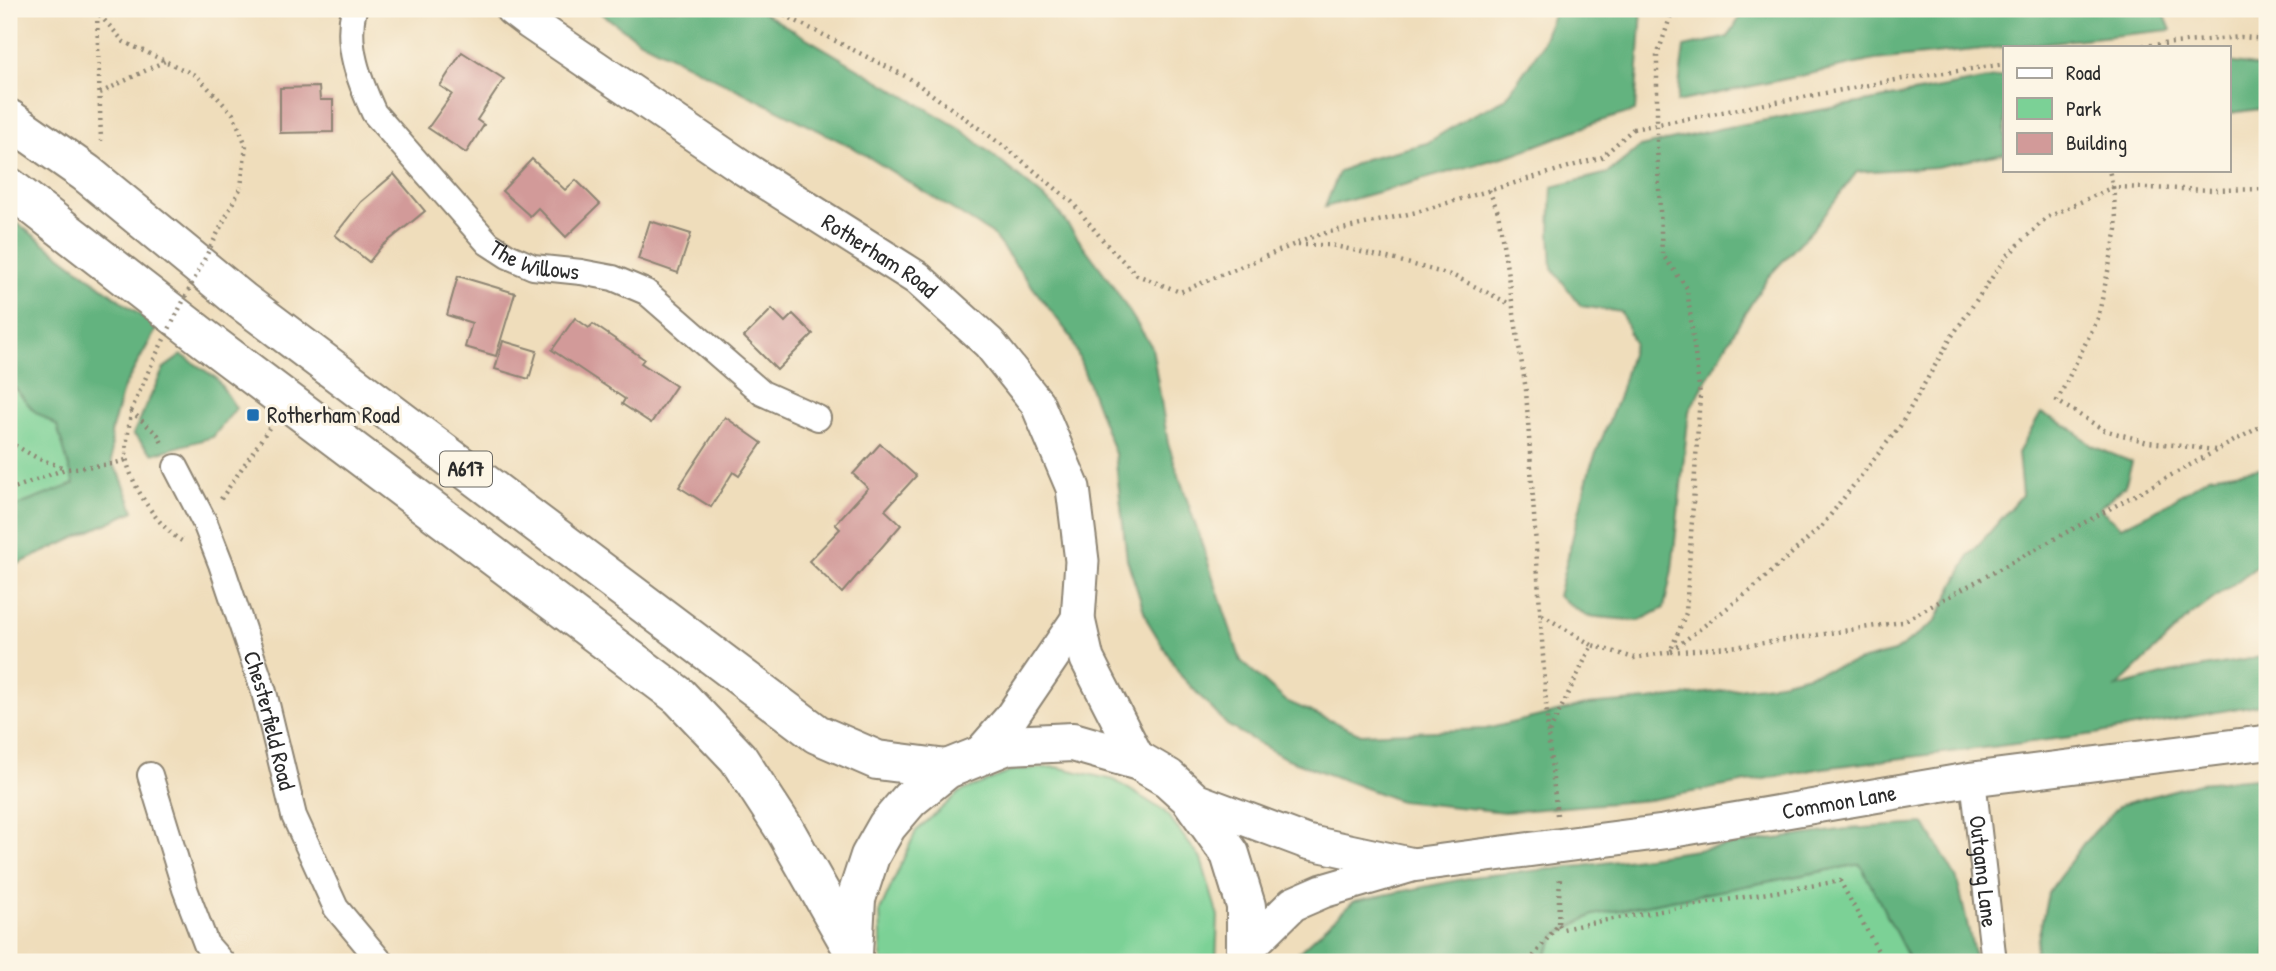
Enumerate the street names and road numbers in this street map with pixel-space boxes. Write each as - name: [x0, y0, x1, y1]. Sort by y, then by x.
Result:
- street label: Rotherham Road: [816, 206, 945, 305]
- street label: The Willows: [484, 232, 581, 287]
- road number: A617: [440, 452, 492, 486]
- street label: Chesterfield Road: [236, 647, 303, 793]
- street label: Common Lane: [1780, 776, 1898, 826]
- street label: Outgang Lane: [1962, 814, 2006, 929]

